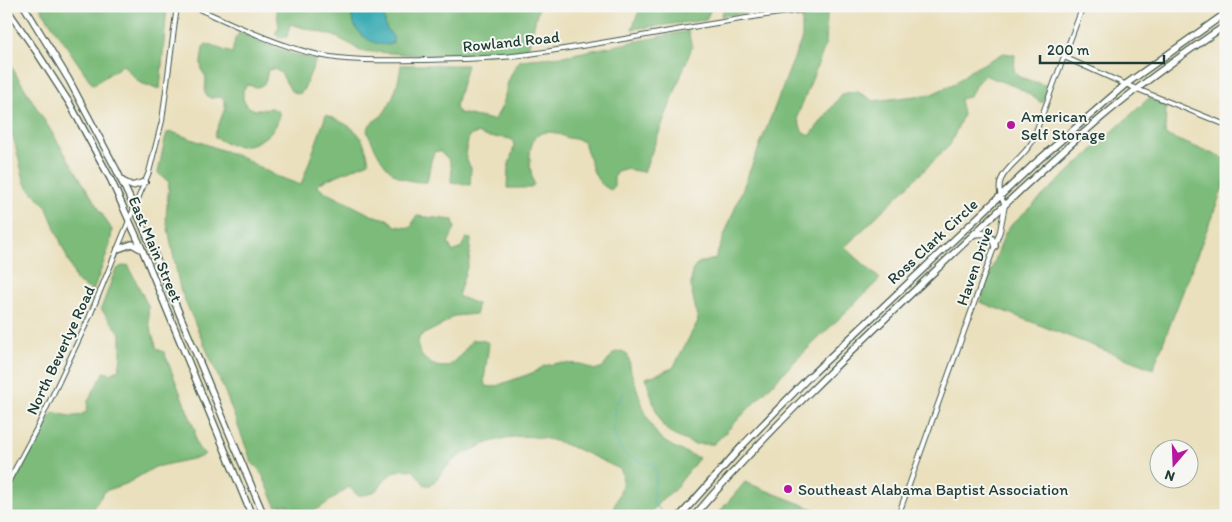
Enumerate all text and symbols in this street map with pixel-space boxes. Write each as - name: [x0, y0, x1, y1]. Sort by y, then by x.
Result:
- street label: Rowland Road: [462, 27, 561, 56]
- scale bar: [1040, 32, 1163, 64]
- text: 200 m: [1047, 41, 1090, 59]
- place label: American Self Storage: [1021, 107, 1105, 144]
- marker: American Self Storage: [1005, 119, 1017, 131]
- street label: East Main Street: [125, 193, 186, 305]
- street label: Ross Clark Circle: [883, 195, 982, 288]
- street label: Haven Drive: [952, 224, 997, 308]
- street label: North Beverlye Road: [22, 282, 99, 418]
- north arrow: [1150, 440, 1200, 490]
- text: N: [1163, 466, 1177, 485]
- place label: Southeast Alabama Baptist Association: [798, 480, 1068, 499]
- marker: Southeast Alabama Baptist Association: [782, 483, 794, 495]

